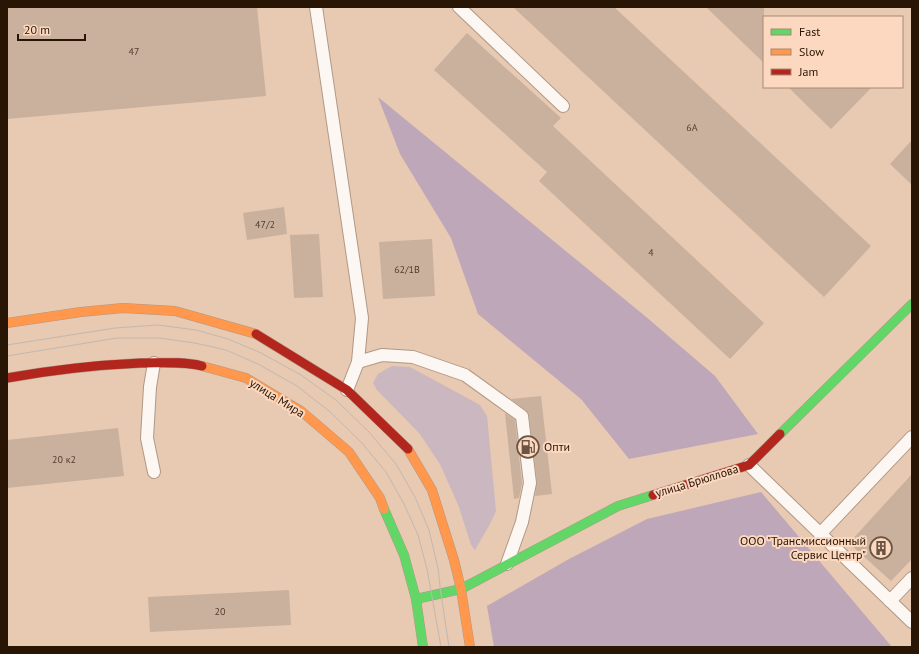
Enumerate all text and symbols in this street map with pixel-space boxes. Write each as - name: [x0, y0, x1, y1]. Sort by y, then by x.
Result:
- scale bar: [18, 16, 85, 42]
- legend: [763, 16, 903, 88]
- text: 20 m: [24, 22, 50, 37]
- text: Fast: [799, 24, 820, 39]
- text: Slow: [799, 44, 824, 59]
- house number: 47: [129, 45, 139, 58]
- text: Jam: [798, 64, 818, 79]
- house number: 6А: [686, 121, 698, 134]
- house number: 47/2: [255, 218, 275, 231]
- house number: 4: [648, 246, 654, 259]
- house number: 62/1В: [394, 263, 420, 276]
- street label: улица Мира: [247, 375, 308, 420]
- fuel station icon: Опти: [515, 434, 541, 460]
- place label: Опти: [544, 439, 570, 454]
- house number: 20 к2: [52, 453, 76, 466]
- street label: улица Брюллова: [654, 461, 740, 500]
- place label: ООО "Трансмиссионный Сервис Центр": [740, 533, 866, 562]
- building icon: ООО "Трансмиссионный Сервис Центр": [868, 535, 894, 561]
- house number: 20: [215, 605, 226, 618]

